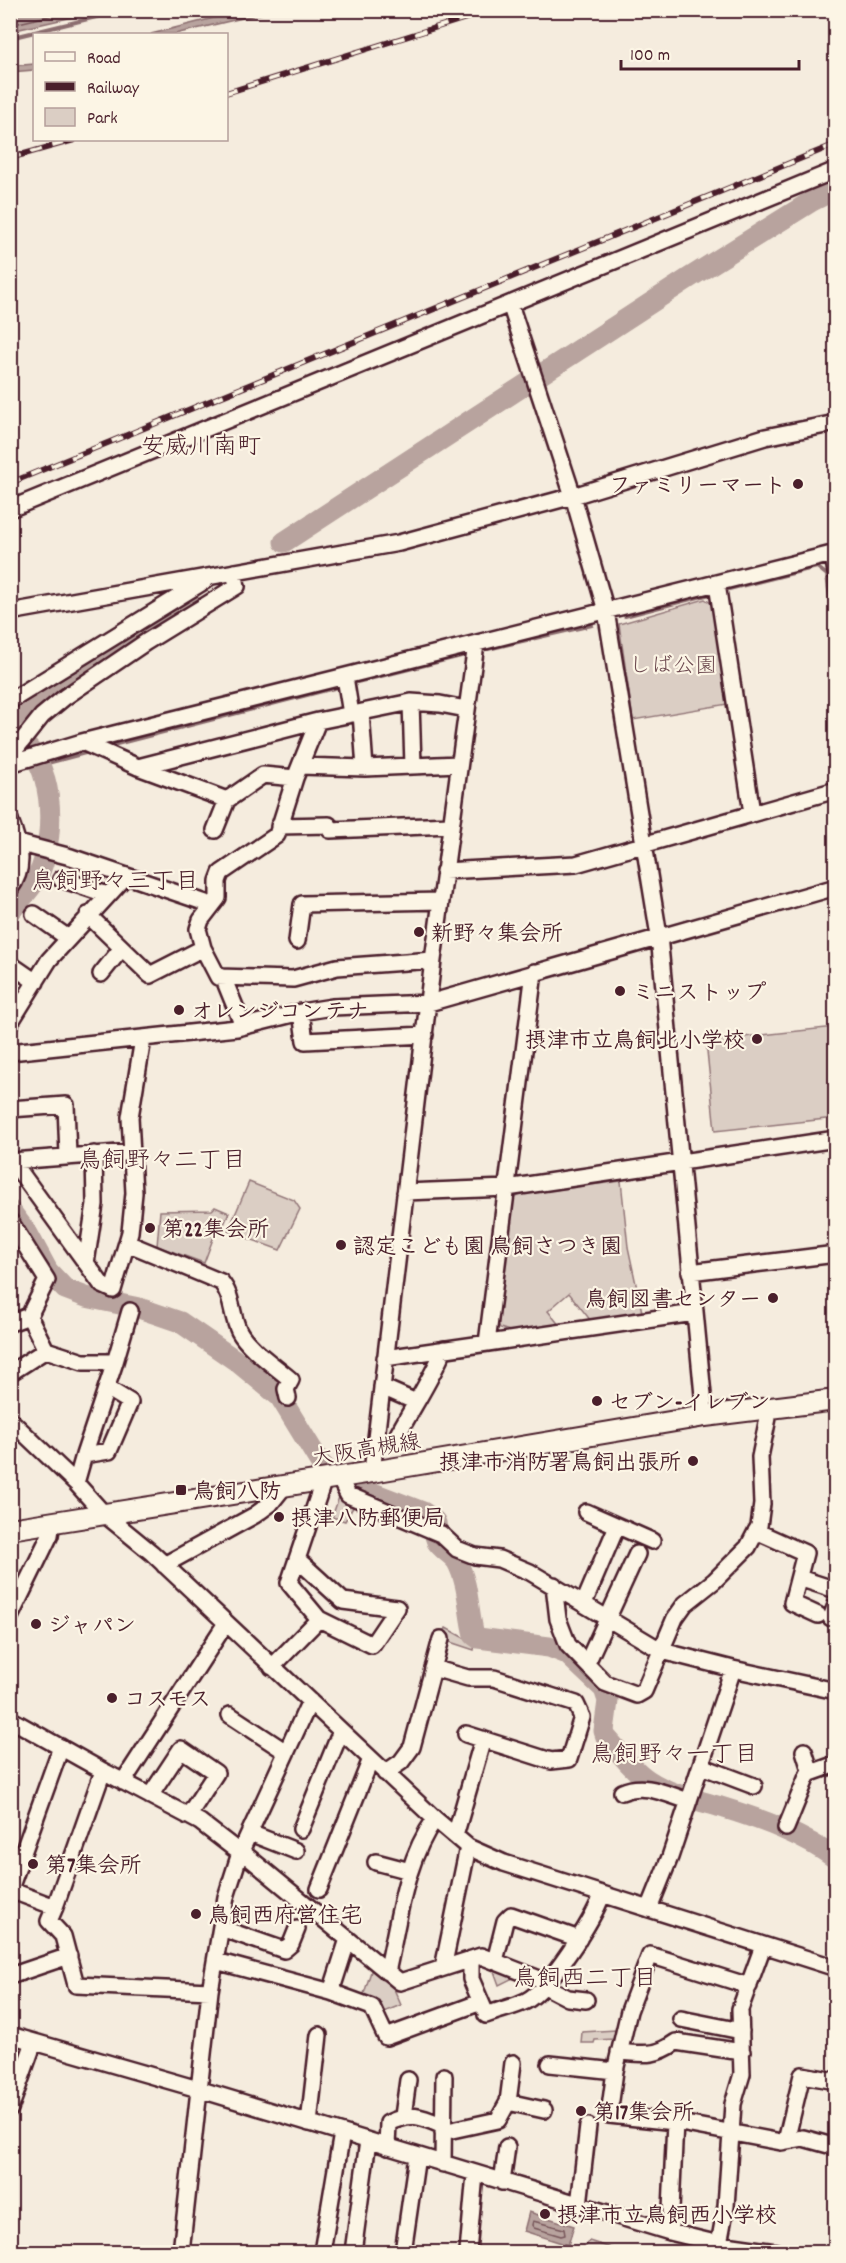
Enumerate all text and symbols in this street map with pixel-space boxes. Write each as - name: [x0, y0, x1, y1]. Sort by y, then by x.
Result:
- legend: [33, 33, 228, 141]
- scale bar: [621, 33, 800, 71]
- text: 100 m: [630, 44, 670, 69]
- text: Road: [87, 47, 121, 72]
- text: Railway: [87, 77, 140, 102]
- text: Park: [87, 107, 118, 132]
- district label: 安威川南町: [141, 431, 261, 465]
- place label: ファミリーマート: [609, 472, 786, 503]
- marker: ファミリーマート: [791, 477, 805, 491]
- park label: しば公園: [629, 652, 717, 683]
- district label: 鳥飼野々三丁目: [31, 866, 199, 900]
- place label: 新野々集会所: [431, 920, 563, 951]
- marker: 新野々集会所: [412, 925, 426, 939]
- place label: ミニストップ: [632, 979, 766, 1010]
- marker: ミニストップ: [613, 984, 627, 998]
- place label: オレンジコンテナ: [191, 998, 369, 1029]
- marker: オレンジコンテナ: [172, 1003, 186, 1017]
- place label: 摂津市立鳥飼北小学校: [525, 1027, 745, 1058]
- marker: 摂津市立鳥飼北小学校: [750, 1032, 764, 1046]
- district label: 鳥飼野々二丁目: [78, 1145, 246, 1179]
- place label: 第22集会所: [162, 1216, 269, 1247]
- marker: 第22集会所: [143, 1221, 157, 1235]
- place label: 認定こども園 鳥飼さつき園: [353, 1233, 622, 1264]
- marker: 認定こども園 鳥飼さつき園: [334, 1238, 348, 1252]
- place label: 鳥飼図書センター: [585, 1286, 761, 1317]
- marker: 鳥飼図書センター: [766, 1291, 780, 1305]
- place label: セブン-イレブン: [609, 1389, 771, 1420]
- marker: セブン-イレブン: [590, 1394, 604, 1408]
- street label: 大阪高槻線: [310, 1428, 423, 1475]
- place label: 摂津市消防署鳥飼出張所: [439, 1449, 681, 1480]
- marker: 摂津市消防署鳥飼出張所: [686, 1454, 700, 1468]
- place label: 鳥飼八防: [193, 1478, 281, 1509]
- marker: 鳥飼八防: [174, 1483, 188, 1497]
- place label: 摂津八防郵便局: [291, 1505, 445, 1536]
- marker: 摂津八防郵便局: [272, 1510, 286, 1524]
- place label: ジャパン: [48, 1612, 136, 1643]
- marker: ジャパン: [29, 1617, 43, 1631]
- place label: コスモス: [124, 1686, 211, 1717]
- marker: コスモス: [105, 1691, 119, 1705]
- district label: 鳥飼野々一丁目: [590, 1739, 758, 1773]
- place label: 第7集会所: [45, 1852, 141, 1883]
- marker: 第7集会所: [26, 1857, 40, 1871]
- place label: 鳥飼西府営住宅: [208, 1902, 362, 1933]
- marker: 鳥飼西府営住宅: [189, 1907, 203, 1921]
- district label: 鳥飼西二丁目: [513, 1963, 657, 1997]
- place label: 第17集会所: [593, 2099, 694, 2130]
- marker: 第17集会所: [574, 2104, 588, 2118]
- place label: 摂津市立鳥飼西小学校: [557, 2202, 777, 2233]
- marker: 摂津市立鳥飼西小学校: [538, 2207, 552, 2221]

